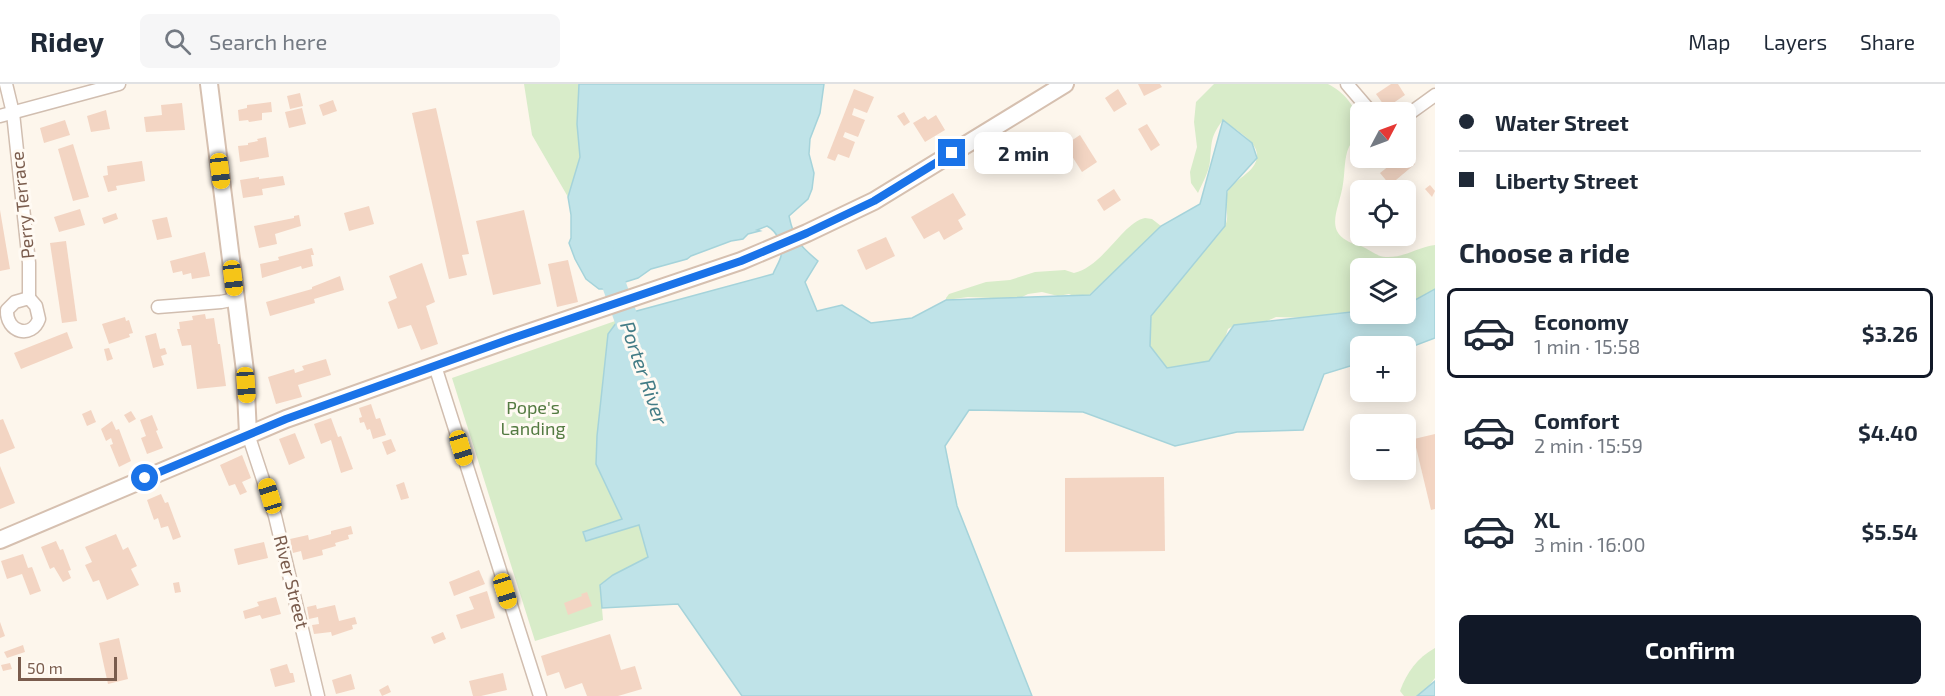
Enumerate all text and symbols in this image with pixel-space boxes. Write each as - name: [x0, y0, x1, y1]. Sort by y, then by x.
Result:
- search box: [140, 14, 560, 68]
- text: Ridey: [30, 24, 104, 58]
- icon: search: [161, 25, 194, 58]
- text: Search here: [209, 28, 327, 54]
- text: Map: [1688, 29, 1730, 54]
- text: Layers: [1763, 29, 1827, 54]
- text: Share: [1860, 29, 1915, 54]
- north arrow: [1350, 102, 1416, 168]
- map controls: [1350, 102, 1416, 480]
- text: Water Street: [1495, 109, 1629, 135]
- callout: 2 min: [973, 132, 1072, 174]
- route end: [938, 139, 965, 166]
- text: 2 min: [998, 141, 1049, 165]
- street label: Perry Terrace: [5, 150, 39, 260]
- car: [209, 152, 231, 190]
- text: Liberty Street: [1495, 167, 1638, 193]
- button: locate: [1350, 180, 1416, 246]
- text: Choose a ride: [1459, 236, 1630, 268]
- button: layers: [1350, 258, 1416, 324]
- car: [222, 259, 244, 297]
- icon: car: [1462, 306, 1516, 360]
- text: Economy: [1534, 308, 1629, 334]
- water label: Porter River: [616, 318, 674, 429]
- text: $3.26: [1862, 320, 1918, 346]
- text: 1 min · 15:58: [1534, 334, 1640, 358]
- button: +: [1350, 336, 1416, 402]
- car: [236, 366, 256, 404]
- park label: Pope's Landing: [501, 396, 565, 439]
- icon: car: [1462, 405, 1516, 459]
- text: Comfort: [1534, 407, 1619, 433]
- button: −: [1350, 414, 1416, 480]
- text: $4.40: [1858, 419, 1918, 445]
- car: [447, 428, 475, 468]
- text: 2 min · 15:59: [1534, 433, 1643, 457]
- route start: [131, 464, 158, 491]
- car: [256, 476, 284, 516]
- icon: car: [1462, 504, 1516, 558]
- text: XL: [1534, 506, 1560, 532]
- text: $5.54: [1862, 518, 1918, 544]
- text: 3 min · 16:00: [1534, 532, 1646, 556]
- street label: River Street: [270, 533, 314, 631]
- car: [491, 571, 519, 611]
- button: Confirm: [1459, 615, 1921, 684]
- scale bar: [18, 654, 117, 682]
- text: 50 m: [27, 658, 63, 677]

